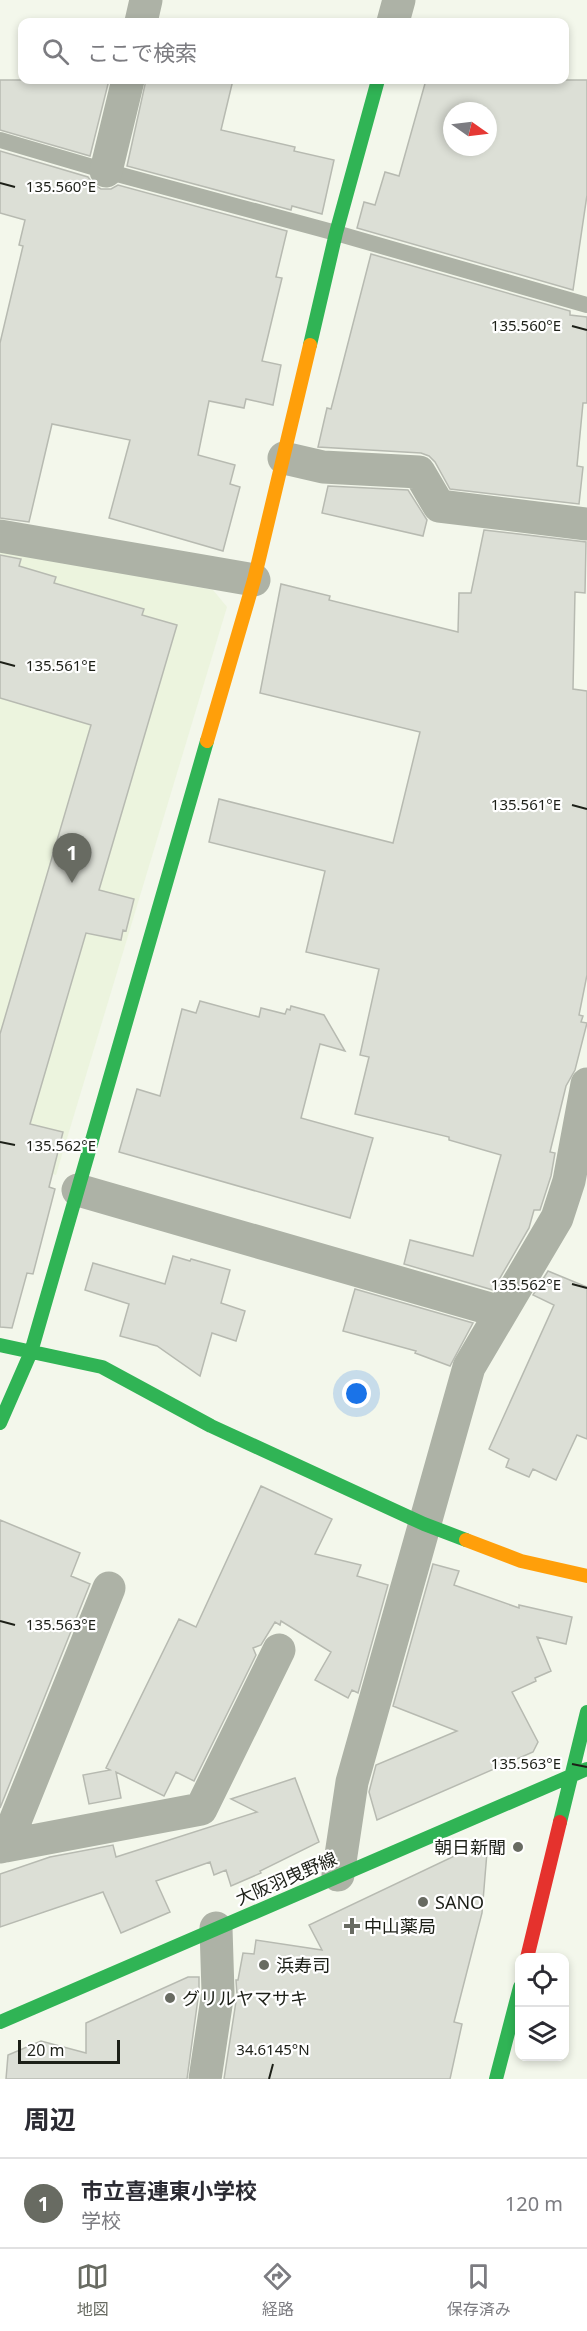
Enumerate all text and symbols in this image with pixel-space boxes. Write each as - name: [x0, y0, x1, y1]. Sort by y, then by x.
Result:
- search box: [18, 18, 569, 84]
- icon: search: [39, 35, 72, 68]
- text: ここで検索: [87, 37, 197, 67]
- north arrow: [443, 102, 497, 156]
- text: 135.560°E: [26, 176, 96, 196]
- text: 135.560°E: [491, 315, 561, 335]
- text: 135.561°E: [26, 655, 96, 675]
- text: 135.561°E: [491, 794, 561, 814]
- pin: 1: [52, 834, 92, 883]
- text: 135.562°E: [26, 1135, 96, 1155]
- text: 135.562°E: [491, 1274, 561, 1294]
- your location: [342, 1379, 371, 1408]
- text: 135.563°E: [26, 1614, 96, 1634]
- text: 135.563°E: [491, 1753, 561, 1773]
- place label: 朝日新聞: [434, 1835, 506, 1859]
- marker: 朝日新聞: [511, 1840, 525, 1854]
- street label: 大阪羽曳野線: [232, 1846, 340, 1910]
- place label: SANO: [435, 1890, 484, 1914]
- marker: SANO: [416, 1895, 430, 1909]
- place label: 中山薬局: [364, 1914, 436, 1938]
- marker: 中山薬局: [345, 1919, 359, 1933]
- place label: 浜寿司: [276, 1953, 330, 1977]
- map controls: [515, 1953, 569, 2061]
- button: locate: [515, 1953, 569, 2007]
- marker: 浜寿司: [257, 1958, 271, 1972]
- place label: グリルヤマサキ: [182, 1986, 308, 2010]
- marker: グリルヤマサキ: [163, 1991, 177, 2005]
- button: layers: [515, 2007, 569, 2061]
- scale bar: [18, 2037, 120, 2064]
- text: 20 m: [27, 2039, 64, 2061]
- text: 34.6145°N: [236, 2039, 310, 2059]
- text: 周辺: [24, 2101, 76, 2137]
- text: 市立喜連東小学校: [81, 2175, 257, 2205]
- text: 1: [38, 2190, 49, 2217]
- text: 120 m: [505, 2190, 563, 2217]
- text: 学校: [81, 2207, 121, 2234]
- tab: 地図: [76, 2260, 109, 2320]
- tab: 経路: [261, 2260, 294, 2320]
- tab: 保存済み: [447, 2260, 511, 2320]

